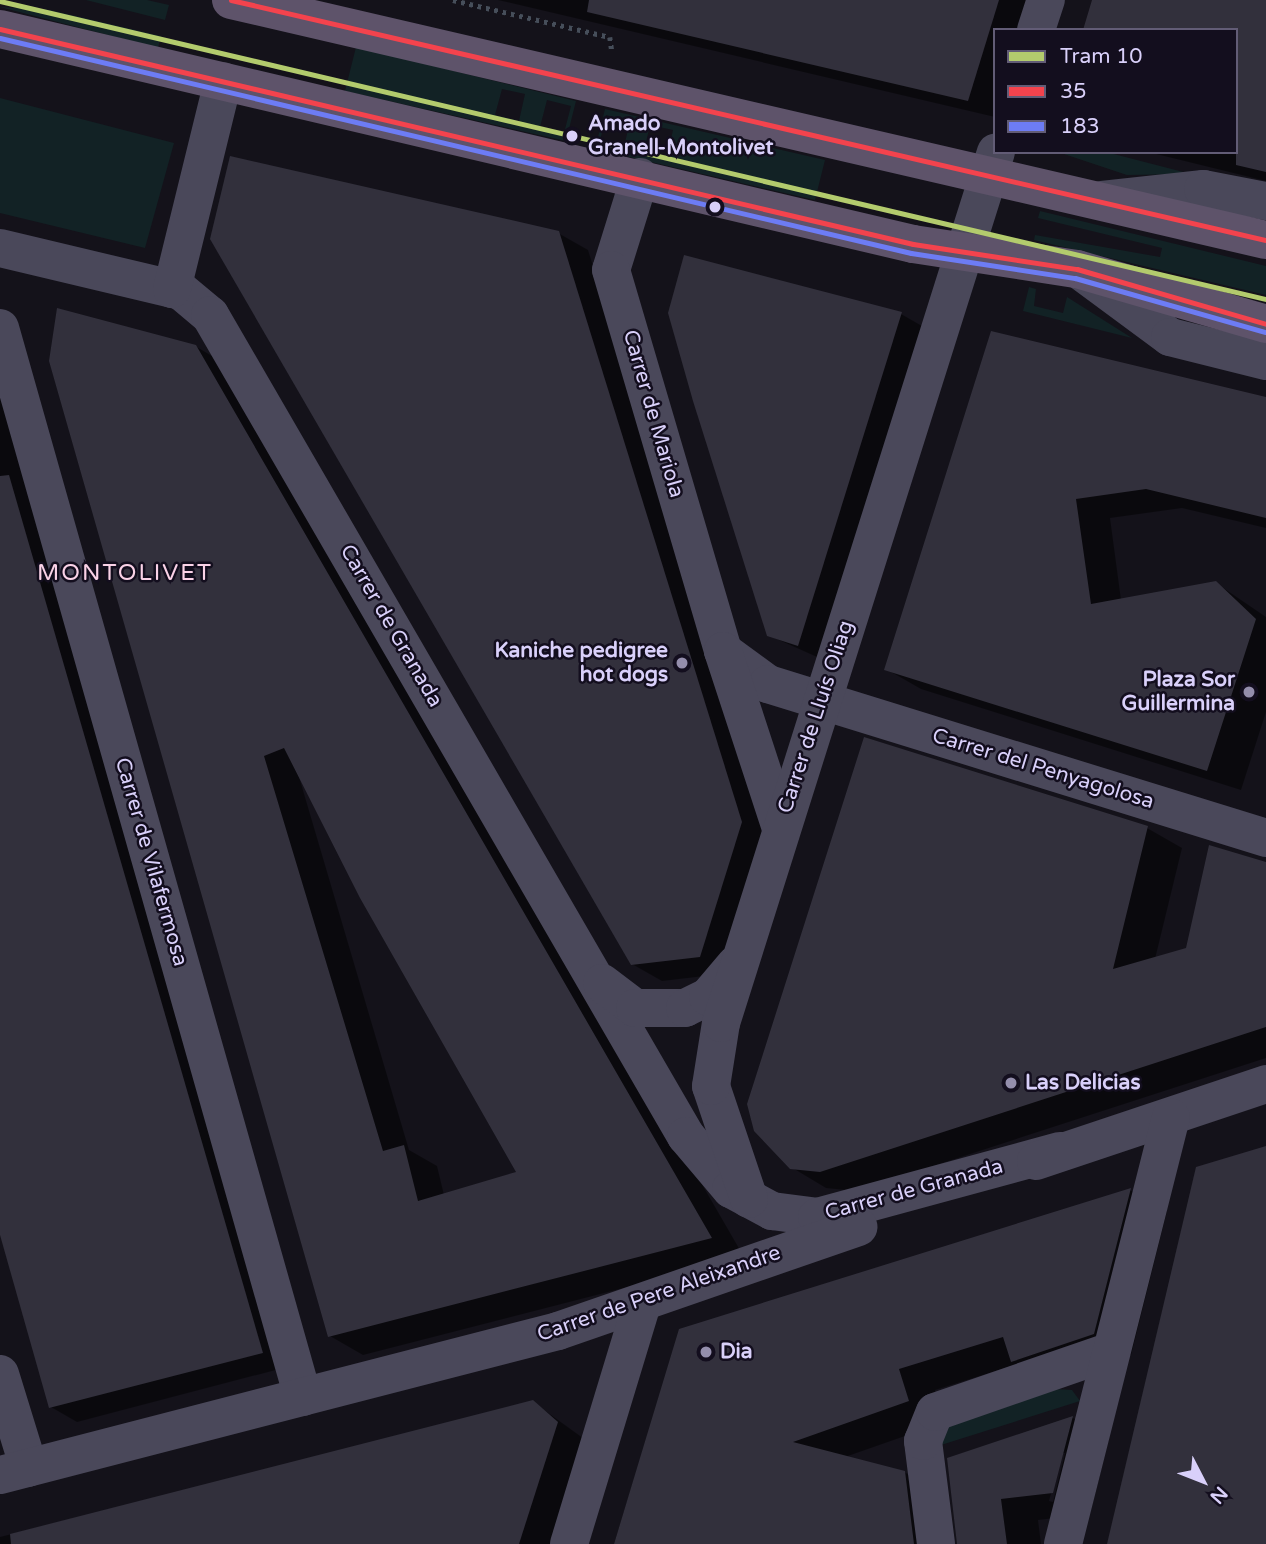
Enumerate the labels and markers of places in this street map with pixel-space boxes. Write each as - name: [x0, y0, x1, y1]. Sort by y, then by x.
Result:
- place label: Amado Granell-Montolivet: [588, 111, 773, 161]
- marker: Amado Granell-Montolivet: [562, 126, 582, 146]
- unlabelled marker: [708, 200, 722, 214]
- place label: Kaniche pedigree hot dogs: [494, 638, 668, 688]
- marker: Kaniche pedigree hot dogs: [674, 655, 690, 671]
- place label: Plaza Sor Guillermina: [1122, 667, 1235, 717]
- marker: Plaza Sor Guillermina: [1241, 684, 1257, 700]
- place label: Las Delicias: [1025, 1070, 1140, 1096]
- marker: Las Delicias: [1003, 1075, 1019, 1091]
- place label: Dia: [720, 1339, 753, 1365]
- marker: Dia: [698, 1344, 714, 1360]

